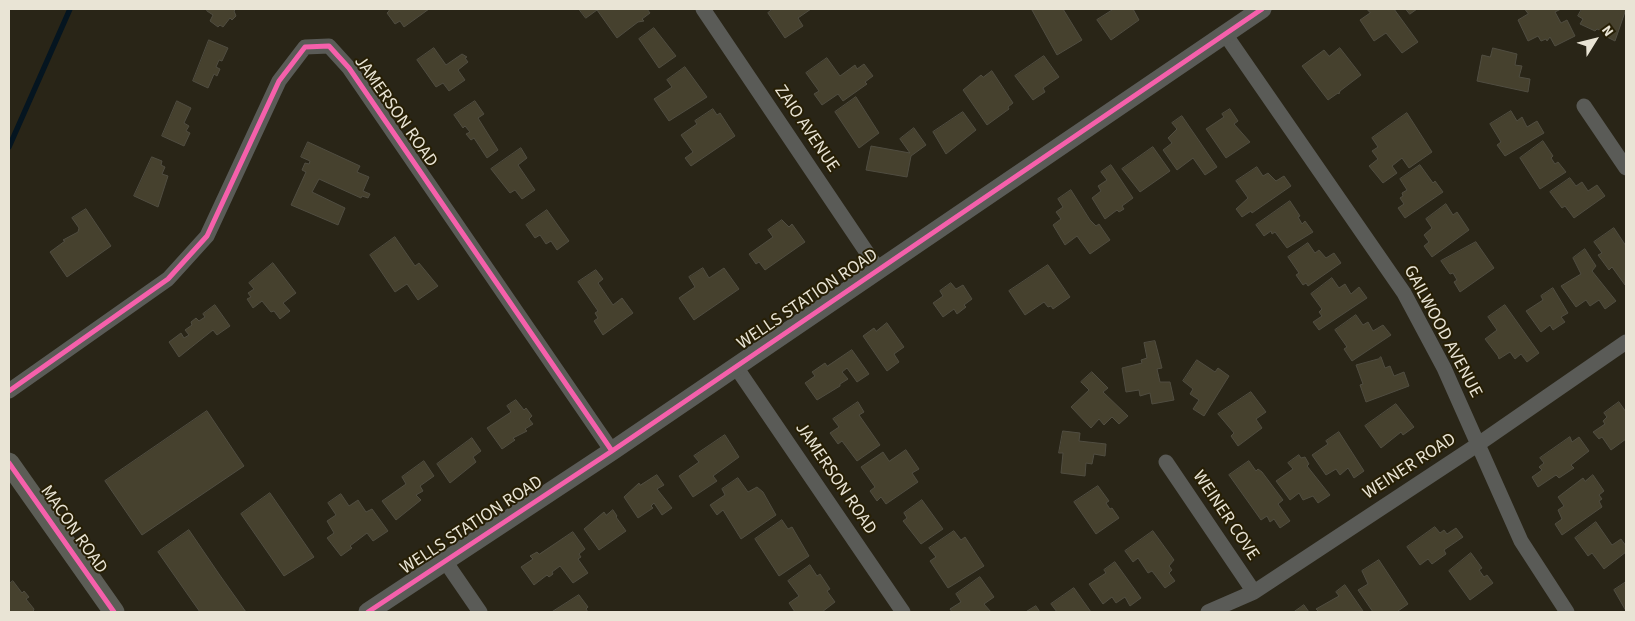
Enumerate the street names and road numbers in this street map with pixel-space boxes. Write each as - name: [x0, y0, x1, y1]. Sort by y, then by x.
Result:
- street label: JAMERSON ROAD: [349, 52, 441, 172]
- street label: ZAIO AVENUE: [769, 81, 843, 177]
- street label: WELLS STATION ROAD: [733, 245, 883, 355]
- street label: GAILWOOD AVENUE: [1398, 262, 1486, 402]
- street label: JAMERSON ROAD: [790, 419, 880, 539]
- street label: WEINER ROAD: [1360, 429, 1460, 505]
- street label: WEINER COVE: [1187, 467, 1263, 565]
- street label: WELLS STATION ROAD: [397, 472, 547, 580]
- street label: MACON ROAD: [35, 482, 111, 578]

